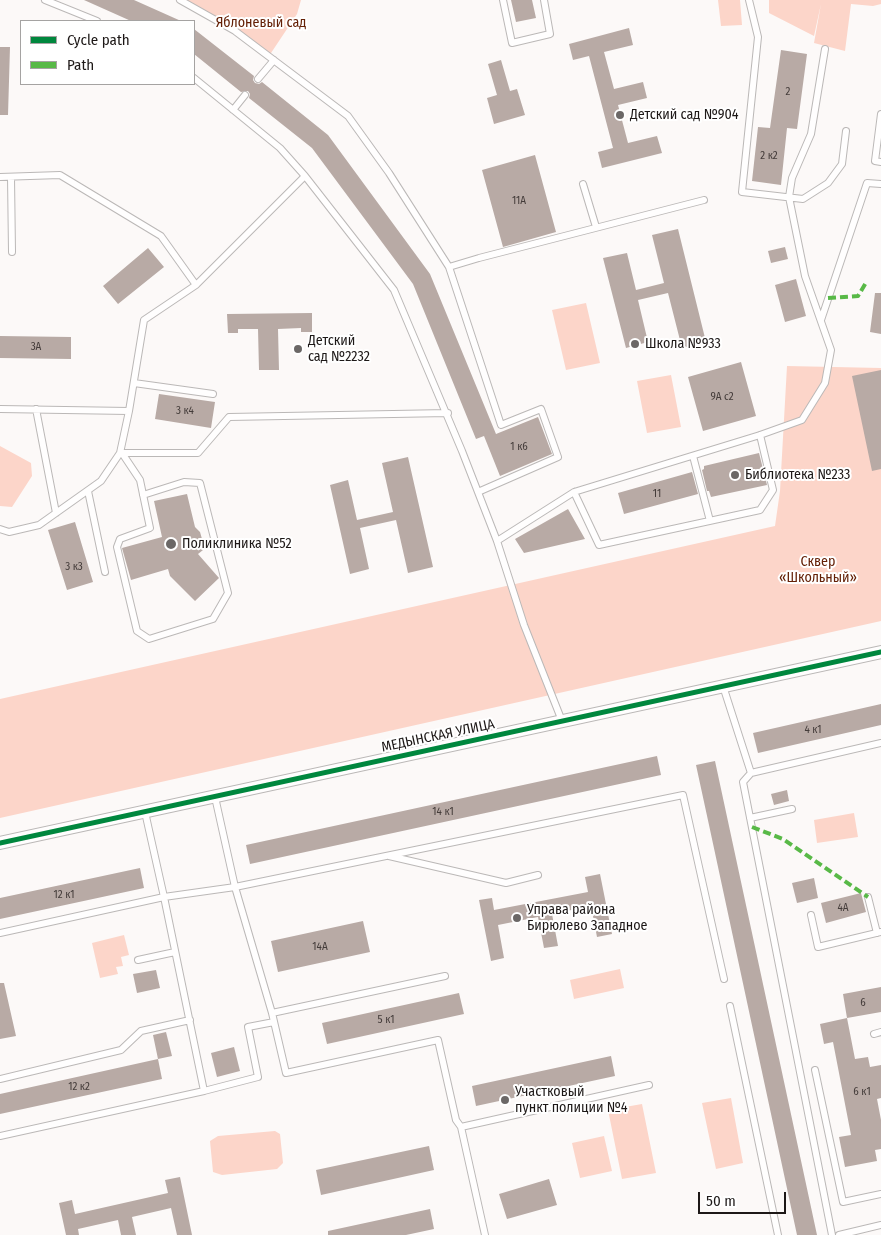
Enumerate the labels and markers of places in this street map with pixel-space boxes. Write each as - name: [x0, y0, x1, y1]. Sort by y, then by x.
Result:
- place label: Детский сад №904: [630, 107, 739, 123]
- marker: Детский сад №904: [614, 109, 626, 121]
- place label: Детский сад №2232: [308, 333, 370, 366]
- place label: Школа №933: [645, 336, 721, 352]
- marker: Школа №933: [629, 338, 641, 350]
- marker: Детский сад №2232: [292, 343, 304, 355]
- place label: Библиотека №233: [745, 467, 850, 483]
- marker: Библиотека №233: [729, 469, 741, 481]
- place label: Поликлиника №52: [182, 536, 292, 552]
- marker: Поликлиника №52: [164, 537, 178, 551]
- place label: Управа района Бирюлево Западное: [527, 902, 647, 934]
- marker: Управа района Бирюлево Западное: [511, 912, 523, 924]
- place label: Участковый пункт полиции №4: [515, 1084, 628, 1116]
- marker: Участковый пункт полиции №4: [499, 1094, 511, 1106]

